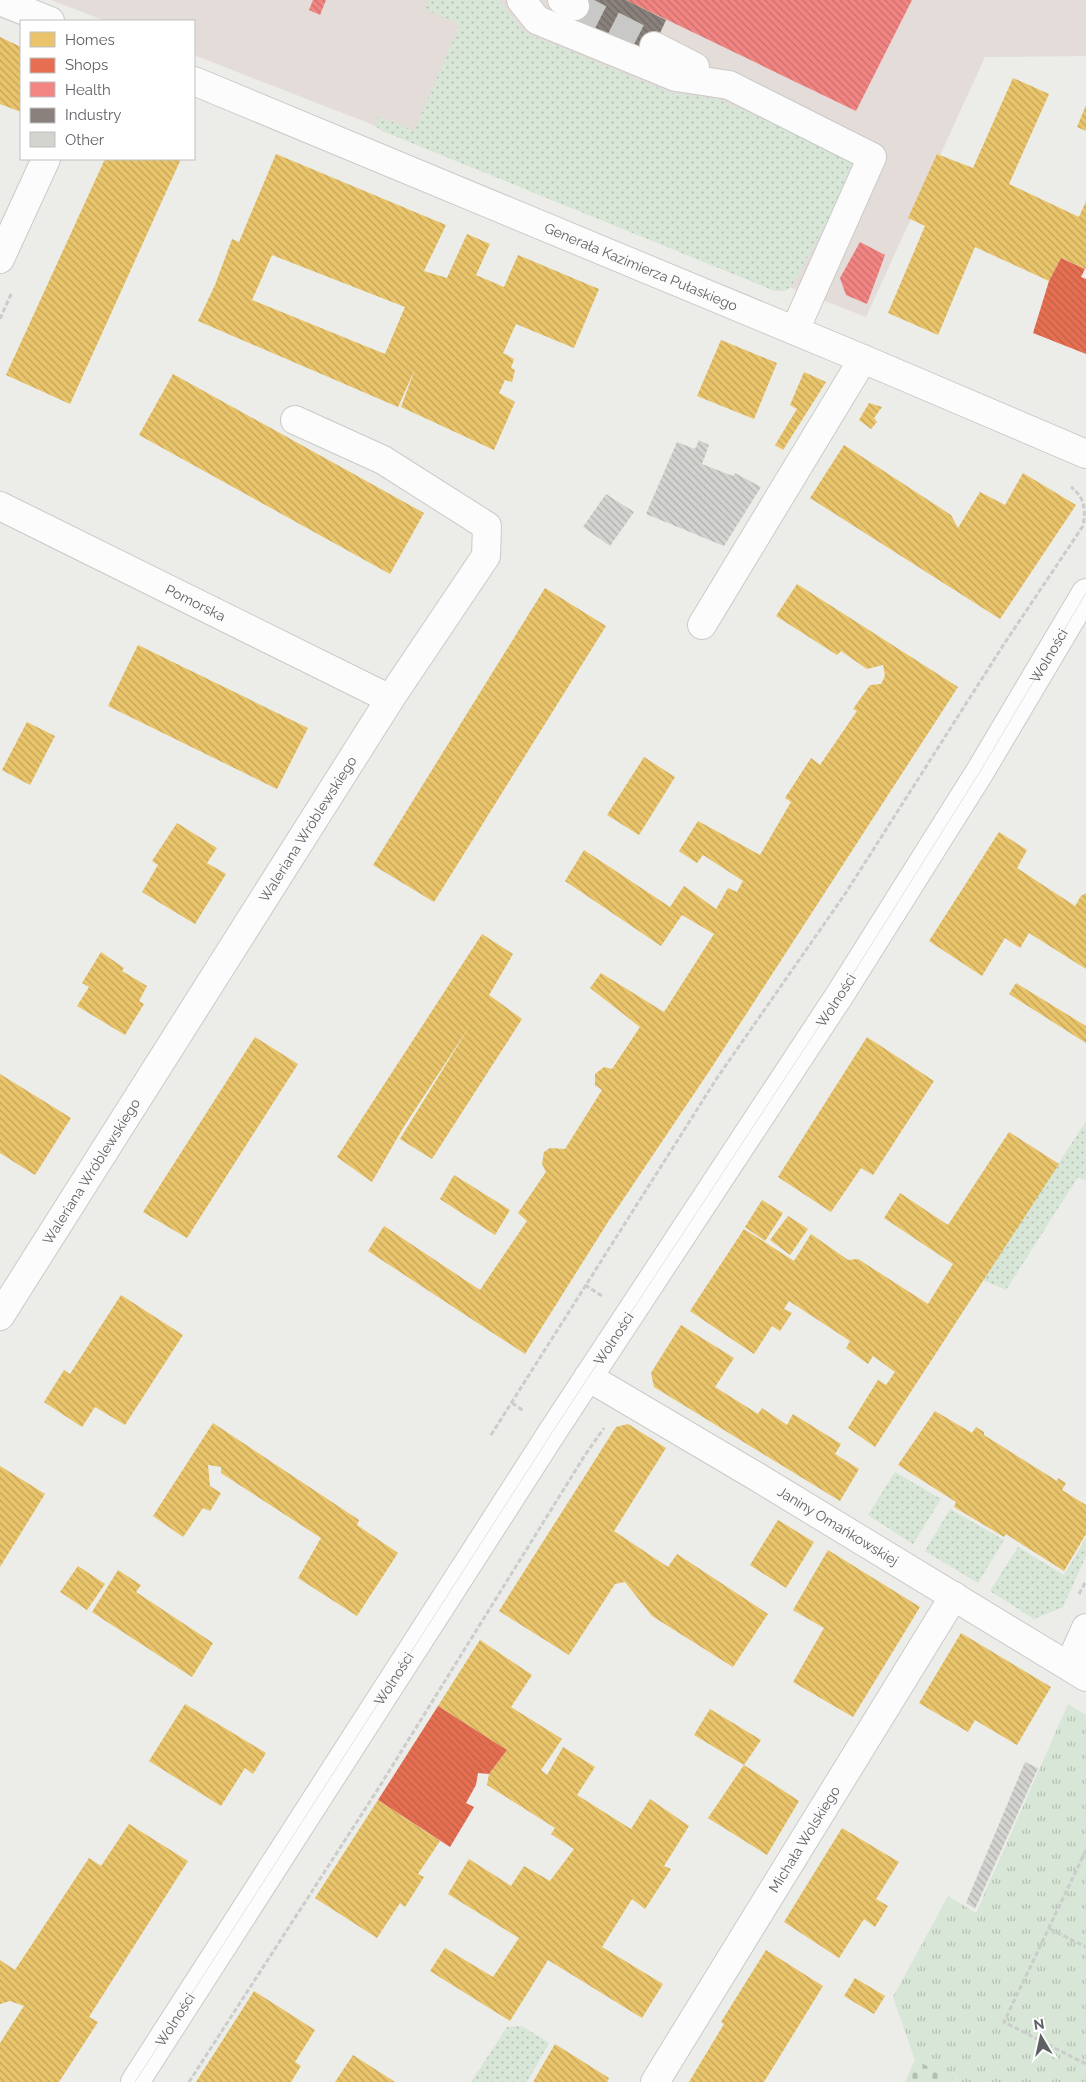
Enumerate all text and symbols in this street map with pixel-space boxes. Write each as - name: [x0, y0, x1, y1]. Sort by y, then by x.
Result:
- legend: [20, 20, 195, 160]
- text: Homes: [65, 31, 115, 49]
- text: Shops: [65, 56, 108, 74]
- text: Health: [65, 81, 111, 99]
- text: Industry: [65, 106, 121, 124]
- text: Other: [65, 131, 105, 149]
- street label: Generała Kazimierza Pułaskiego: [542, 220, 740, 314]
- street label: Pomorska: [163, 581, 228, 624]
- street label: Wolności: [1027, 626, 1071, 686]
- street label: Waleriana Wróblewskiego: [256, 753, 360, 905]
- street label: Wolności: [813, 971, 859, 1030]
- street label: Waleriana Wróblewskiego: [39, 1096, 143, 1247]
- street label: Wolności: [590, 1309, 637, 1368]
- street label: Janiny Omańkowskiej: [775, 1483, 901, 1569]
- street label: Wolności: [371, 1649, 417, 1708]
- street label: Michała Wolskiego: [766, 1783, 843, 1895]
- street label: Wolności: [152, 1990, 198, 2049]
- north arrow: [1016, 2012, 1066, 2062]
- text: N: [1032, 2015, 1045, 2033]

